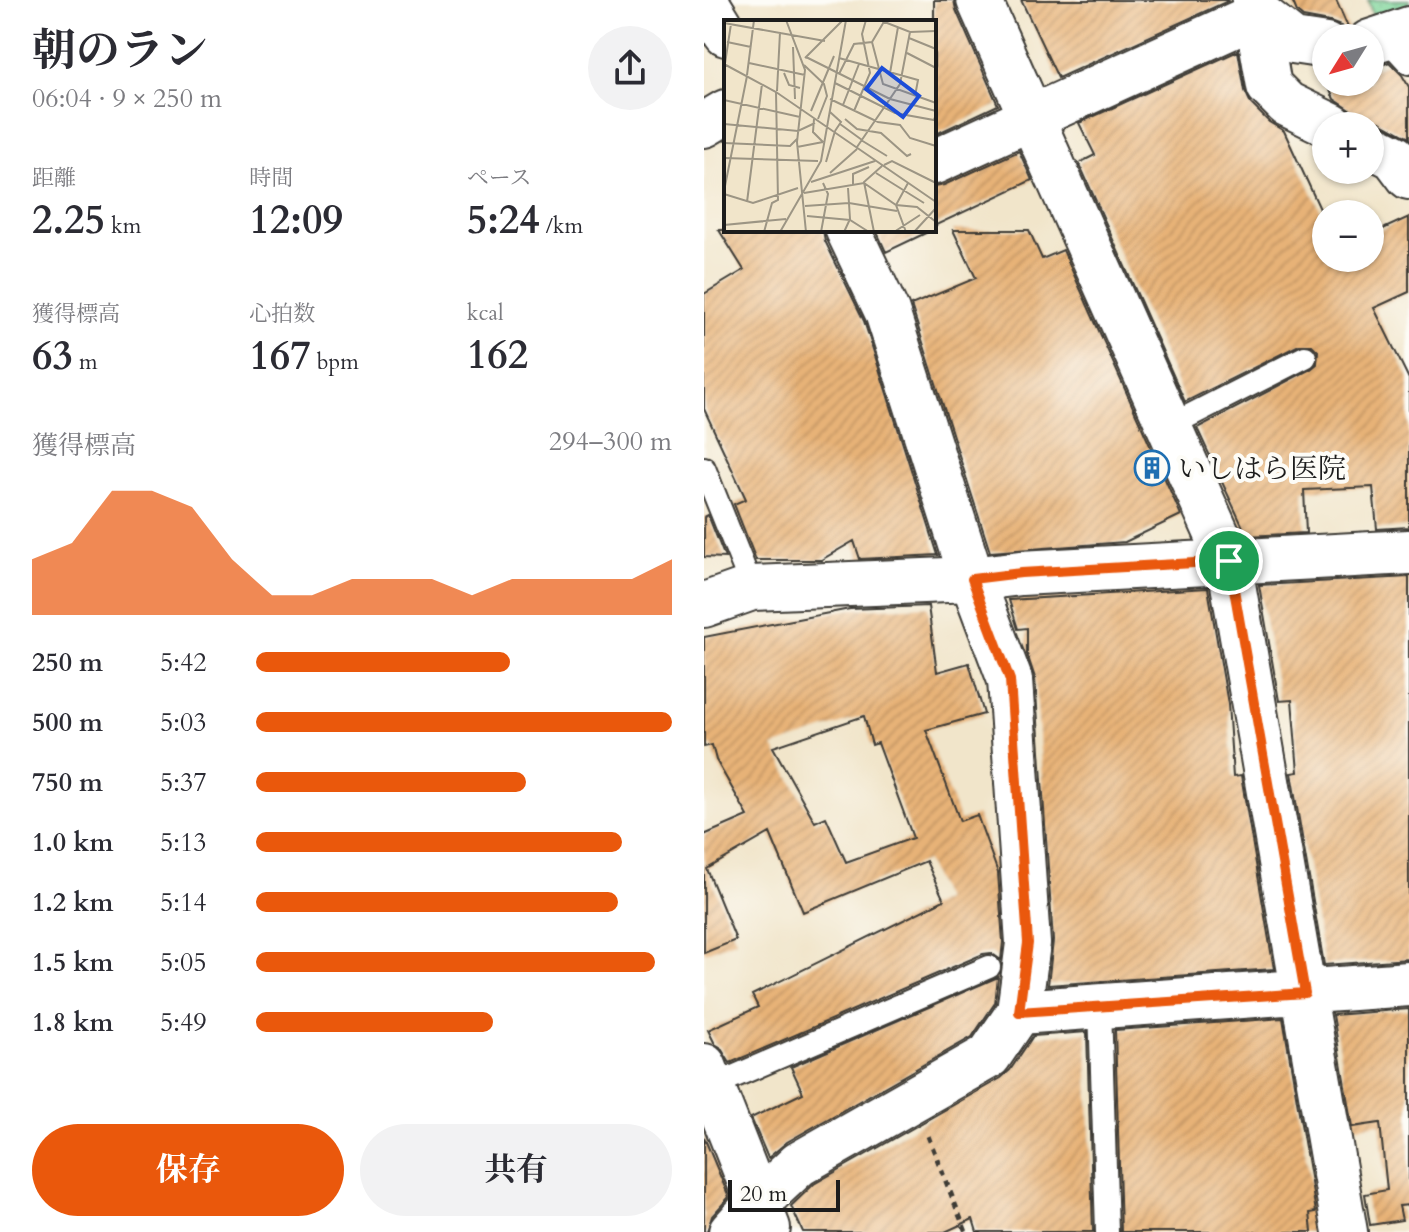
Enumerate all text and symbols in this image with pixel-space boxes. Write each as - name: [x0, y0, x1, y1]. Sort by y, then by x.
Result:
- inset map: [724, 20, 936, 232]
- text: 朝のラン: [32, 21, 208, 81]
- north arrow: [1312, 24, 1384, 96]
- map controls: [1312, 24, 1384, 272]
- button: share: [588, 26, 672, 110]
- text: 06:04 · 9 × 250 m: [32, 81, 222, 116]
- button: +: [1312, 112, 1384, 184]
- text: 距離: [32, 163, 76, 193]
- text: 時間: [249, 163, 293, 193]
- text: ペース: [467, 163, 532, 193]
- text: 2.25: [32, 193, 105, 248]
- text: 12:09: [249, 193, 343, 248]
- text: 5:24: [467, 193, 540, 248]
- button: −: [1312, 200, 1384, 272]
- text: km: [105, 211, 141, 241]
- text: /km: [540, 211, 583, 241]
- text: kcal: [467, 298, 504, 328]
- text: 獲得標高: [32, 299, 120, 329]
- text: 心拍数: [249, 299, 315, 329]
- text: 162: [467, 328, 528, 383]
- text: 63: [32, 329, 73, 384]
- text: 167: [249, 329, 311, 384]
- text: m: [73, 347, 98, 377]
- text: bpm: [311, 347, 359, 377]
- text: 294–300 m: [549, 424, 672, 459]
- text: 獲得標高: [32, 428, 136, 463]
- building icon: いしはら医院: [1133, 449, 1171, 487]
- place label: いしはら医院: [1178, 450, 1346, 488]
- pin: [1195, 527, 1263, 595]
- icon: arrive: [1207, 539, 1251, 583]
- text: 250 m: [32, 645, 103, 680]
- text: 5:42: [160, 645, 207, 680]
- text: 500 m: [32, 705, 103, 740]
- text: 5:03: [160, 705, 207, 740]
- text: 750 m: [32, 765, 103, 800]
- text: 5:37: [160, 765, 207, 800]
- text: 1.0 km: [32, 825, 113, 860]
- text: 5:13: [160, 825, 207, 860]
- text: 1.2 km: [32, 885, 113, 920]
- text: 5:14: [160, 885, 207, 920]
- text: 1.5 km: [32, 945, 113, 980]
- text: 5:05: [160, 945, 207, 980]
- text: 1.8 km: [32, 1005, 113, 1040]
- text: 5:49: [160, 1005, 207, 1040]
- button: 保存: [32, 1124, 344, 1216]
- button: 共有: [360, 1124, 672, 1216]
- scale bar: [728, 1176, 840, 1212]
- text: 20 m: [740, 1179, 787, 1209]

